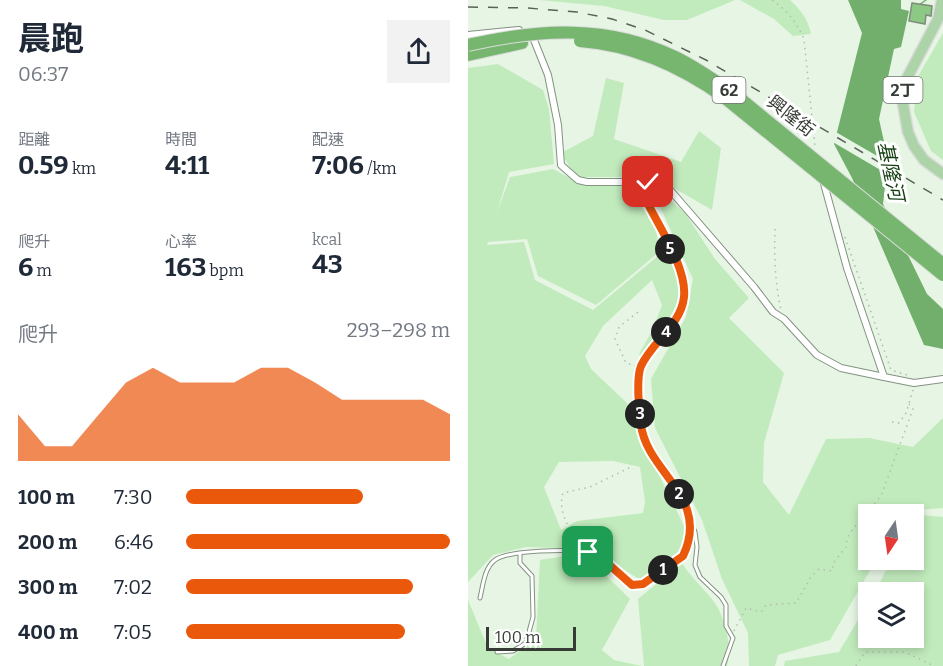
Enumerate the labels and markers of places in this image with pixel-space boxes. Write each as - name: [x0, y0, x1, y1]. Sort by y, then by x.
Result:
- pin: [622, 156, 673, 207]
- pin: 5: [655, 234, 685, 264]
- pin: 4: [651, 317, 681, 347]
- pin: 3: [625, 399, 655, 429]
- pin: 2: [664, 479, 694, 509]
- pin: [562, 526, 613, 577]
- pin: 1: [648, 555, 678, 585]

